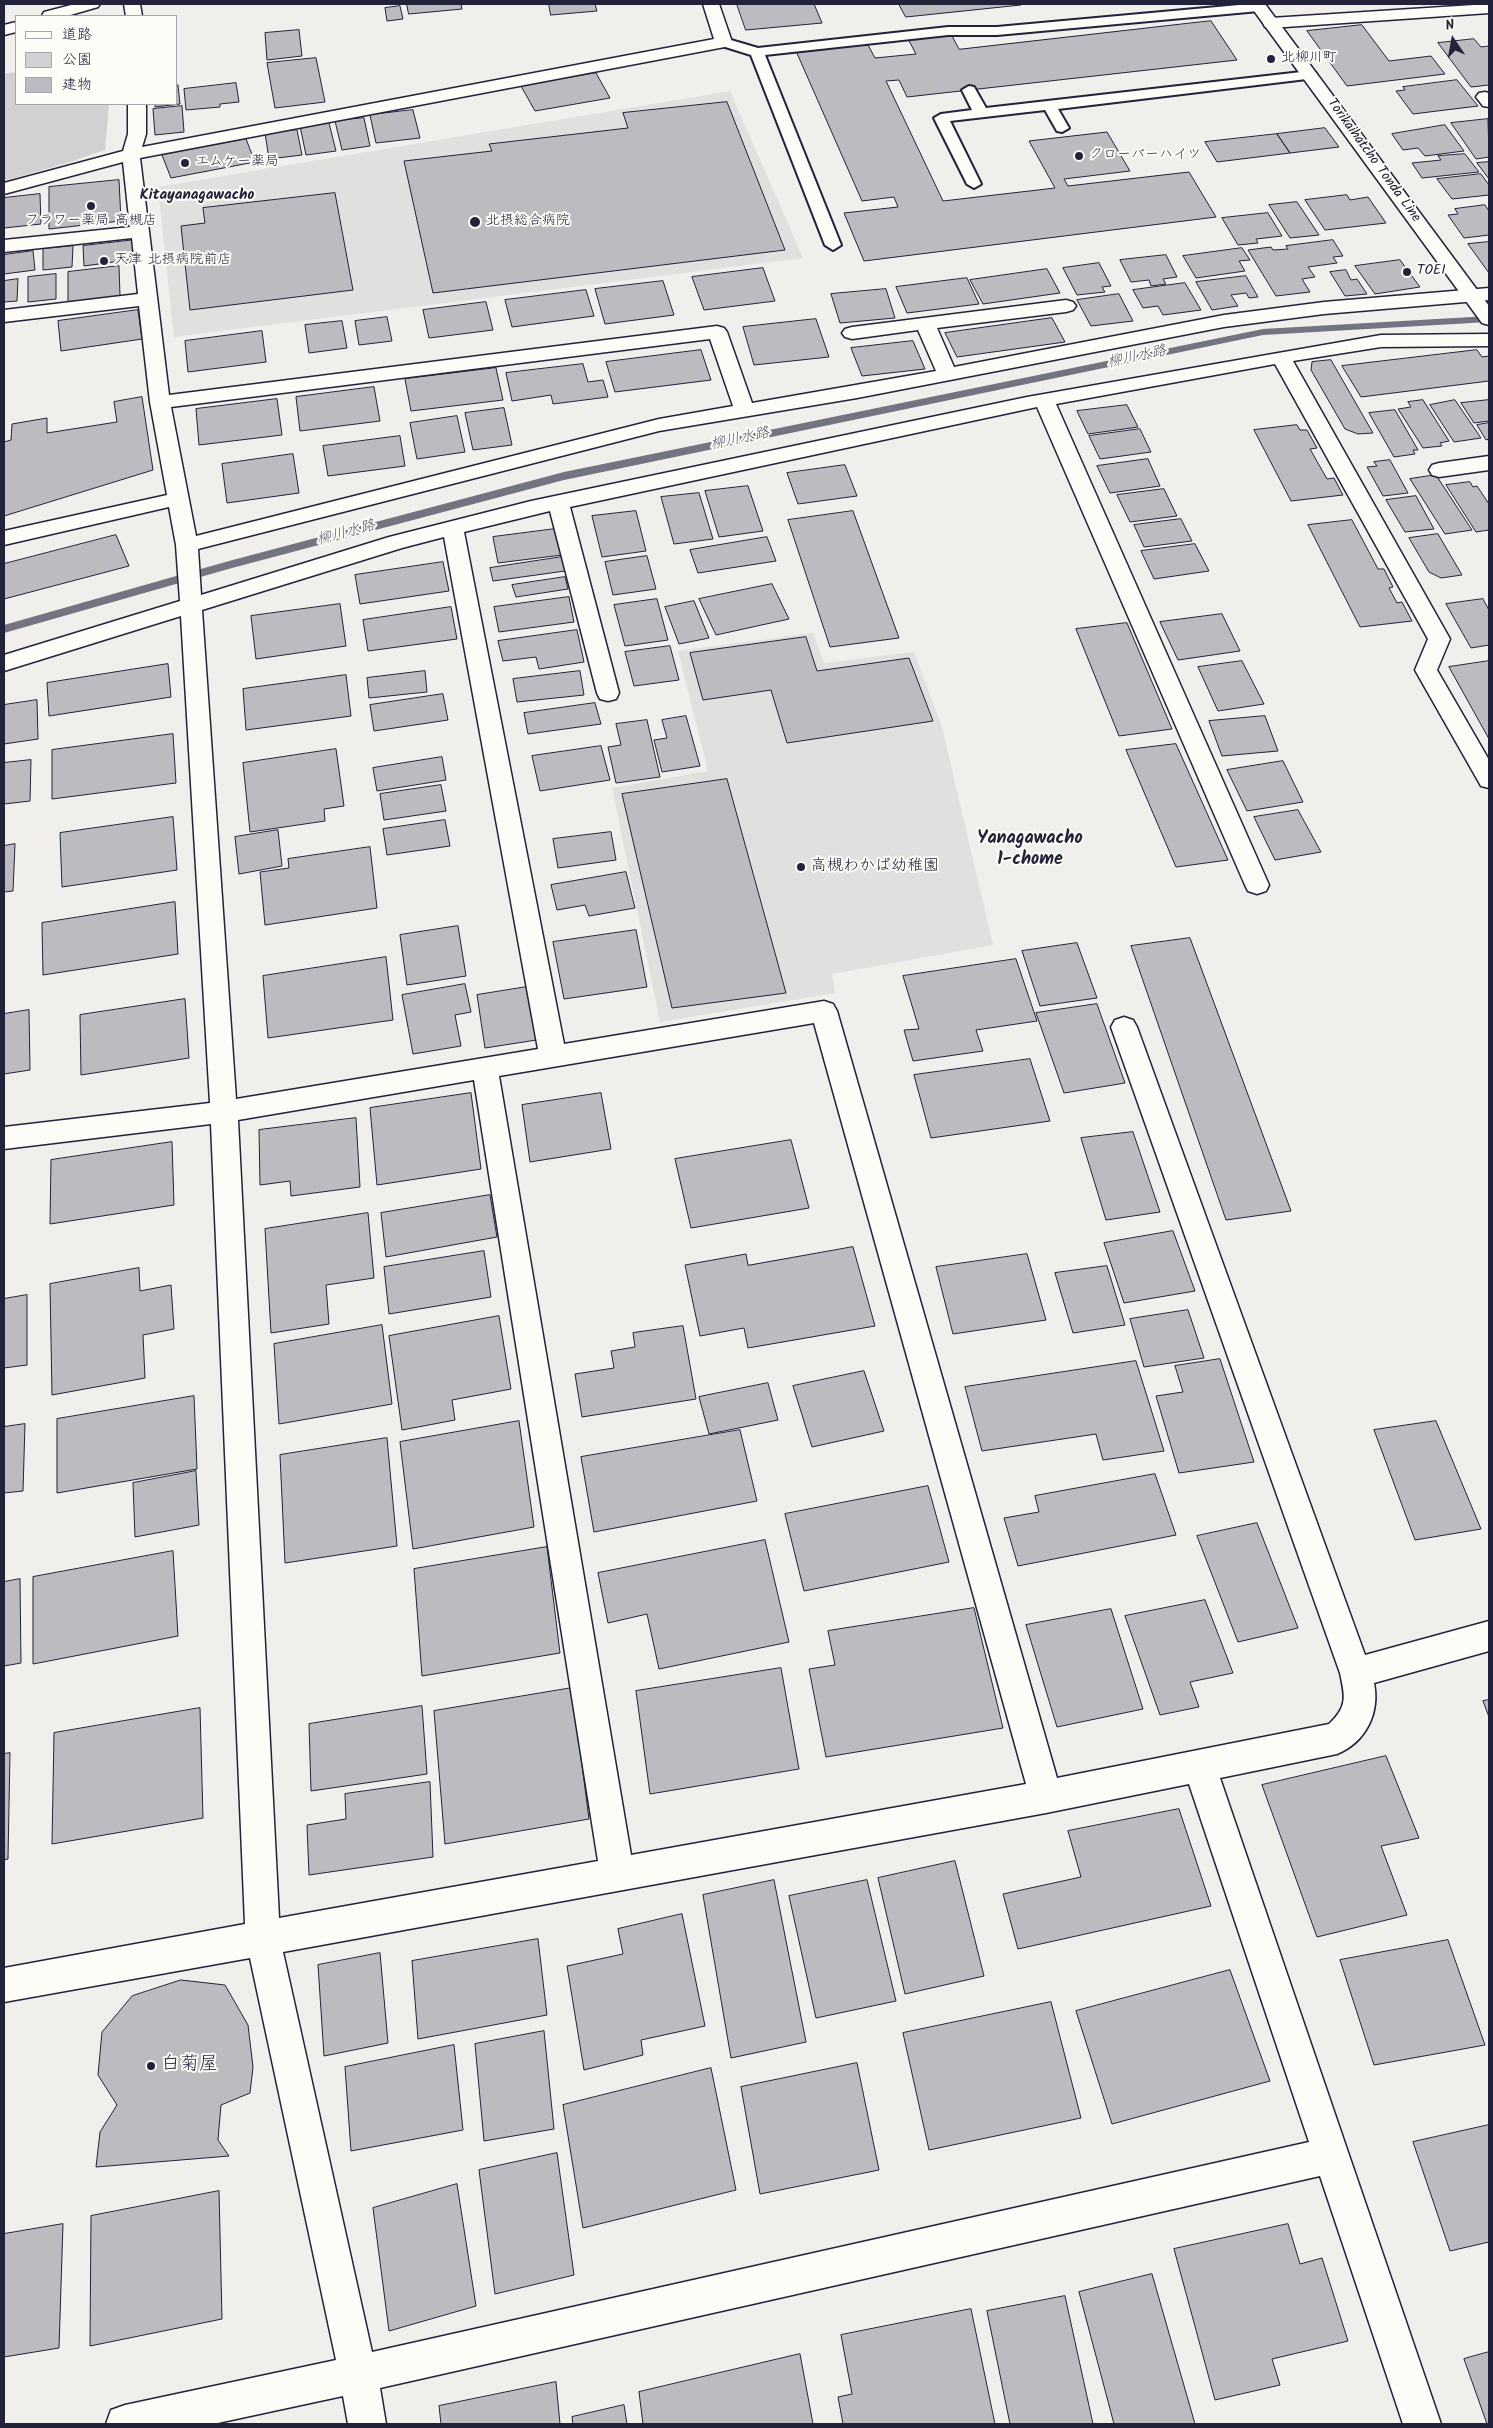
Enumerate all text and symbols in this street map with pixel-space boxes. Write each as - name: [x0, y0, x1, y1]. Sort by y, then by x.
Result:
- text: N: [1443, 14, 1456, 37]
- legend: [15, 15, 178, 105]
- north arrow: [1428, 15, 1478, 65]
- text: 道路: [62, 23, 92, 47]
- text: 公園: [62, 48, 92, 72]
- place label: 北柳川町: [1281, 51, 1337, 67]
- marker: 北柳川町: [1265, 53, 1277, 65]
- text: 建物: [62, 73, 92, 97]
- street label: Torikaihatcho Tonda Line: [1323, 96, 1423, 226]
- place label: クローバーハイツ: [1089, 148, 1201, 164]
- marker: クローバーハイツ: [1073, 150, 1085, 162]
- place label: エムケー薬局: [195, 155, 279, 171]
- marker: エムケー薬局: [179, 157, 191, 169]
- district label: Kitayanagawacho: [140, 187, 254, 205]
- marker: フラワー薬局 高槻店: [85, 200, 97, 212]
- place label: フラワー薬局 高槻店: [25, 214, 157, 230]
- place label: 北摂総合病院: [486, 214, 570, 230]
- marker: 北摂総合病院: [468, 215, 482, 229]
- place label: 天津 北摂病院前店: [114, 253, 232, 269]
- marker: 天津 北摂病院前店: [98, 255, 110, 267]
- place label: TOEI: [1417, 264, 1446, 280]
- marker: TOEI: [1401, 266, 1413, 278]
- water label: 柳川水路: [1106, 343, 1168, 373]
- water label: 柳川水路: [709, 425, 771, 455]
- water label: 柳川水路: [315, 518, 377, 550]
- district label: Yanagawacho 1-chome: [977, 829, 1083, 872]
- place label: 高槻わかば幼稚園: [811, 857, 939, 877]
- marker: 高槻わかば幼稚園: [795, 861, 807, 873]
- place label: 白菊屋: [161, 2055, 218, 2077]
- marker: 白菊屋: [145, 2060, 157, 2072]

